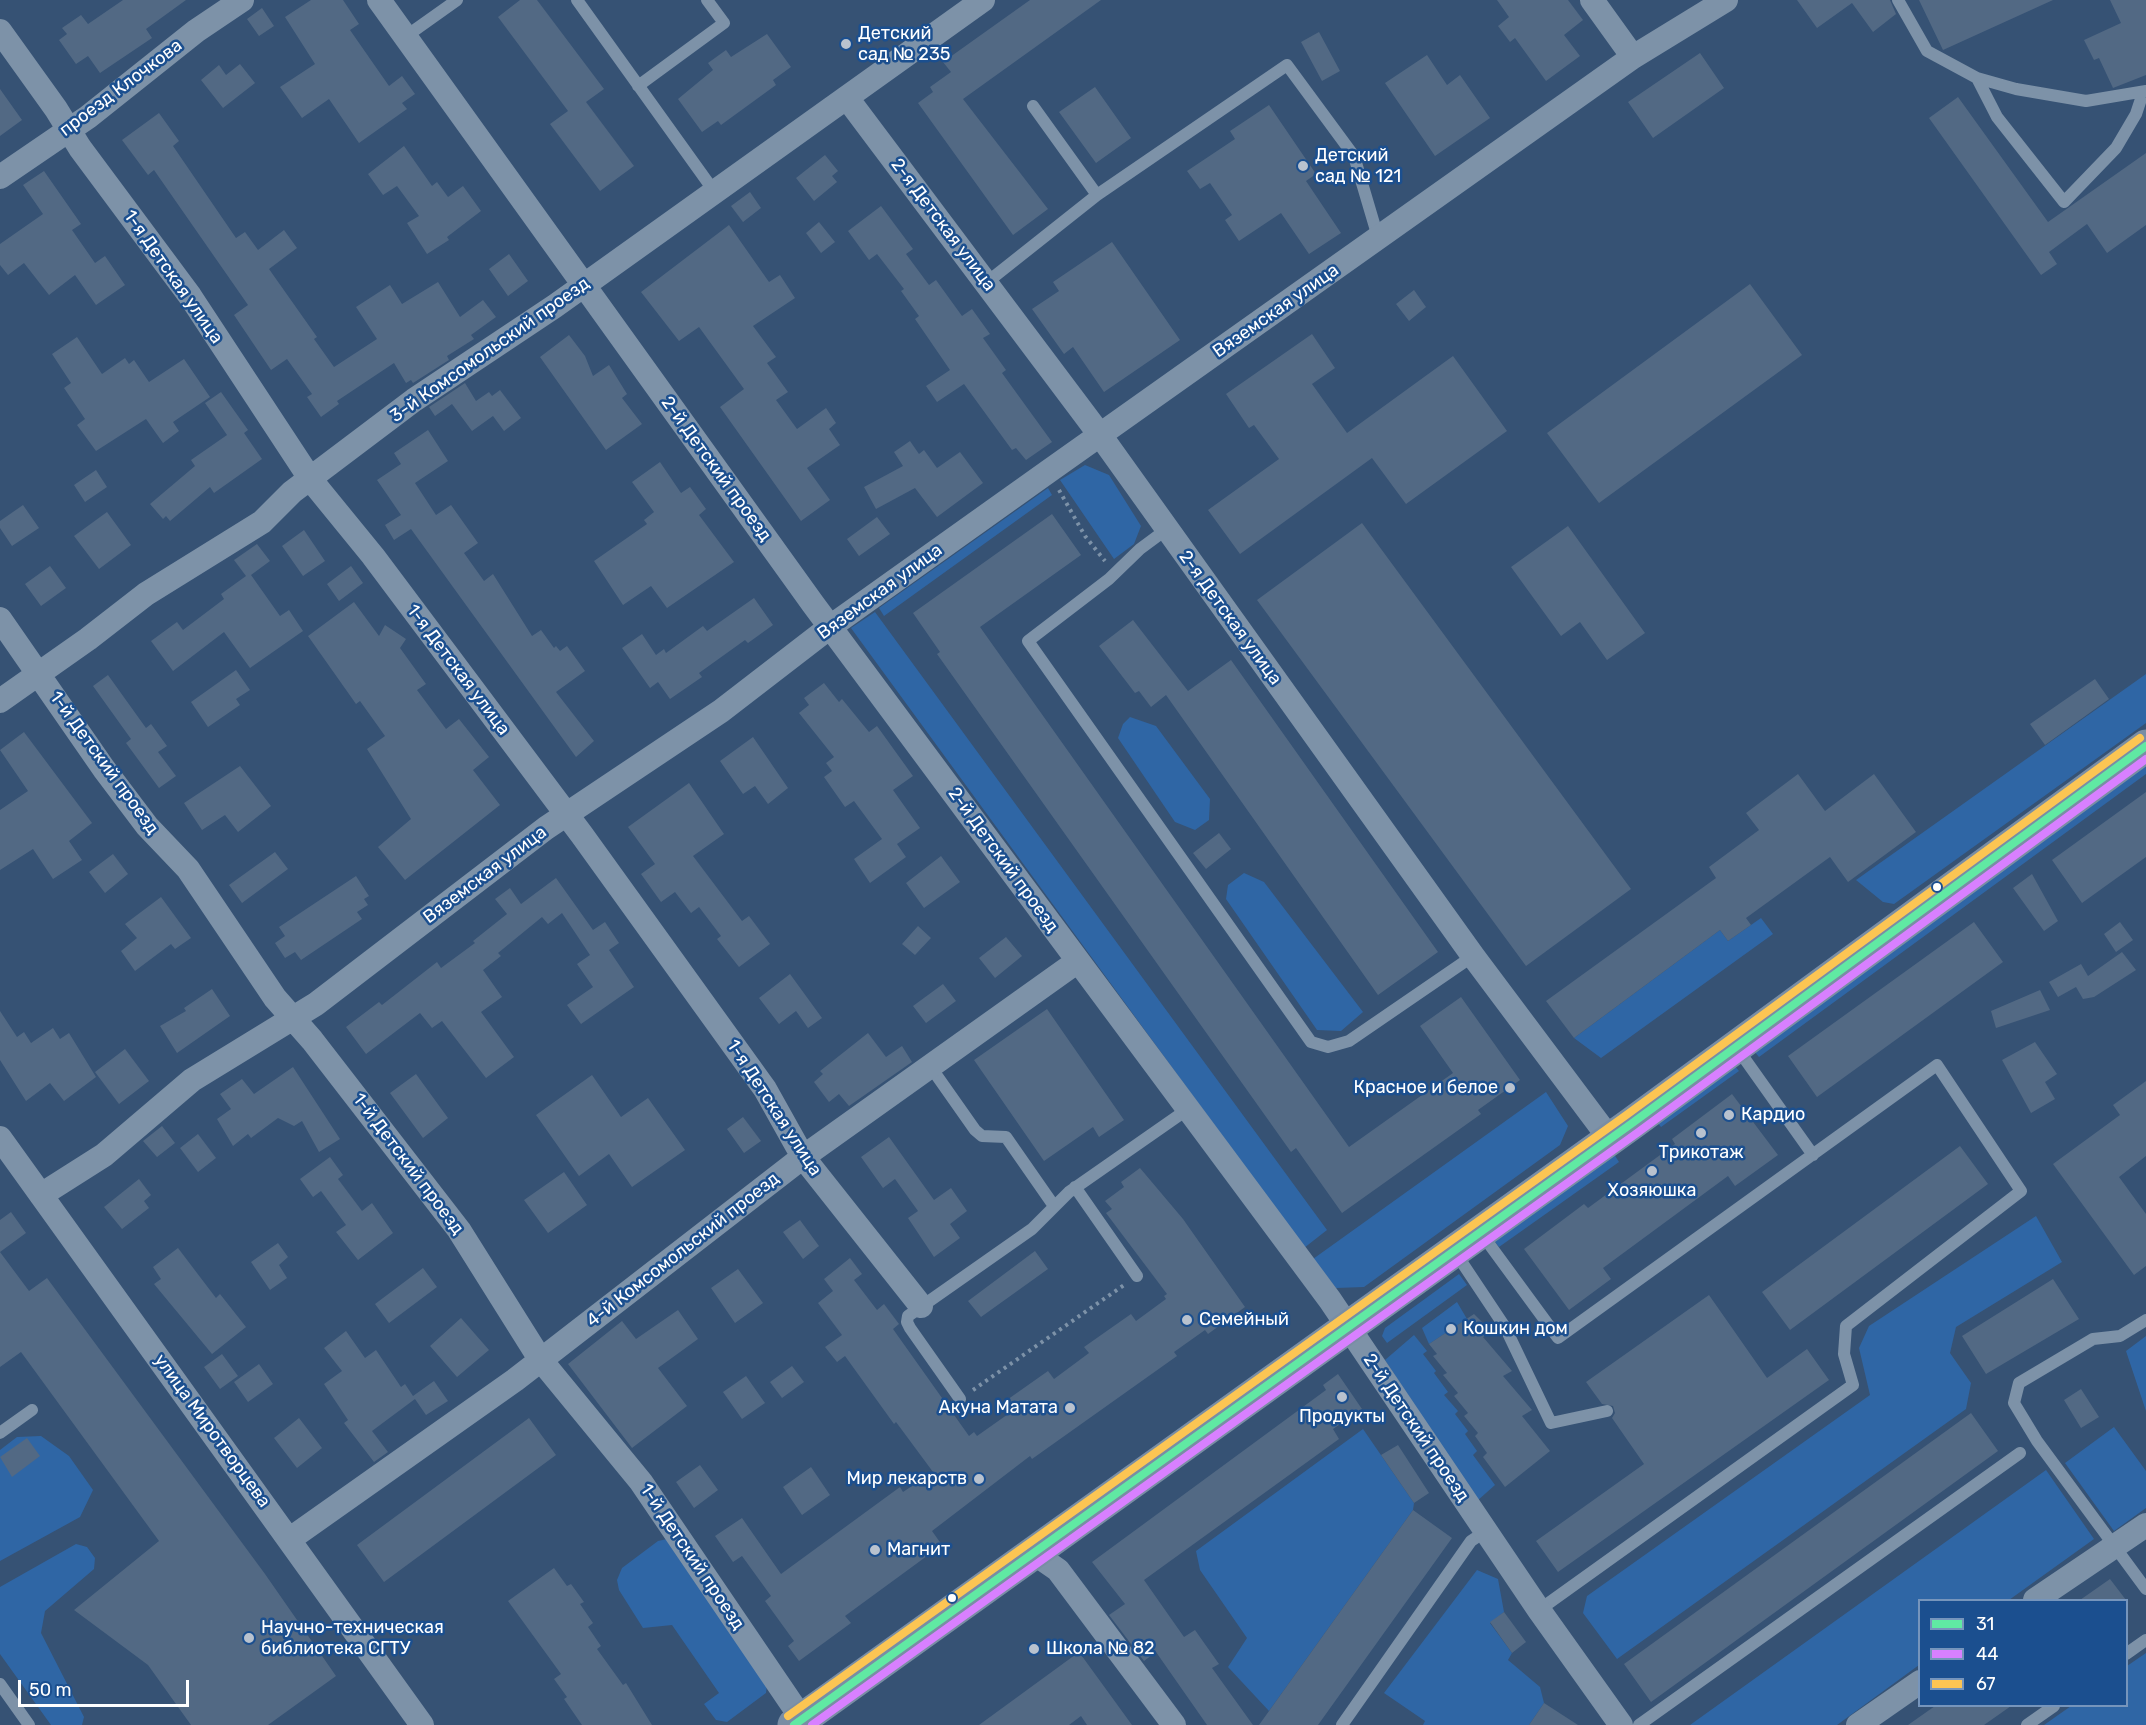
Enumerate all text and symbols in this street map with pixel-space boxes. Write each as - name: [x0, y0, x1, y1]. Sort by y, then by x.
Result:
- place label: Детский сад № 235: [858, 23, 950, 66]
- street label: проезд Клочкова: [55, 35, 187, 141]
- marker: Детский сад № 235: [839, 37, 853, 51]
- place label: Детский сад № 121: [1315, 145, 1401, 188]
- street label: 2-я Детская улица: [886, 154, 1000, 296]
- marker: Детский сад № 121: [1296, 159, 1310, 173]
- street label: 1-я Детская улица: [119, 206, 227, 348]
- street label: Вяземская улица: [1209, 259, 1343, 363]
- street label: 3-й Комсомольский проезд: [386, 273, 594, 427]
- street label: 2-й Детский проезд: [656, 392, 776, 546]
- street label: Вяземская улица: [813, 539, 947, 645]
- street label: 2-я Детская улица: [1174, 547, 1286, 689]
- street label: 1-я Детская улица: [402, 600, 514, 740]
- street label: 1-й Детский проезд: [45, 687, 163, 839]
- street label: 2-й Детский проезд: [943, 783, 1063, 937]
- street label: Вяземская улица: [419, 822, 551, 928]
- unlabelled marker: [1931, 881, 1943, 893]
- street label: 1-я Детская улица: [722, 1036, 826, 1180]
- place label: Красное и белое: [1353, 1077, 1498, 1099]
- marker: Красное и белое: [1503, 1081, 1517, 1095]
- street label: 1-й Детский проезд: [348, 1089, 468, 1239]
- place label: Кардио: [1741, 1104, 1805, 1126]
- marker: Кардио: [1722, 1108, 1736, 1122]
- marker: Трикотаж: [1694, 1126, 1708, 1140]
- place label: Трикотаж: [1658, 1142, 1744, 1164]
- marker: Хозяюшка: [1645, 1164, 1659, 1178]
- street label: 4-й Комсомольский проезд: [582, 1168, 784, 1332]
- place label: Хозяюшка: [1608, 1180, 1696, 1202]
- place label: Семейный: [1199, 1309, 1289, 1331]
- marker: Семейный: [1180, 1313, 1194, 1327]
- place label: Кошкин дом: [1463, 1318, 1568, 1340]
- marker: Кошкин дом: [1444, 1322, 1458, 1336]
- street label: улица Миротворцева: [149, 1350, 275, 1512]
- street label: 2-й Детский проезд: [1358, 1350, 1474, 1506]
- marker: Продукты: [1335, 1390, 1349, 1404]
- place label: Акуна Матата: [939, 1397, 1058, 1419]
- marker: Акуна Матата: [1063, 1401, 1077, 1415]
- place label: Продукты: [1299, 1406, 1385, 1428]
- place label: Мир лекарств: [847, 1468, 967, 1490]
- marker: Мир лекарств: [972, 1472, 986, 1486]
- street label: 1-й Детский проезд: [635, 1480, 749, 1634]
- place label: Магнит: [887, 1539, 950, 1561]
- marker: Магнит: [868, 1543, 882, 1557]
- unlabelled marker: [946, 1592, 958, 1604]
- legend: [1918, 1599, 2128, 1707]
- text: 31: [1976, 1613, 1994, 1635]
- place label: Научно-техническая библиотека СГТУ: [261, 1617, 444, 1660]
- marker: Научно-техническая библиотека СГТУ: [242, 1631, 256, 1645]
- place label: Школа № 82: [1046, 1638, 1155, 1660]
- marker: Школа № 82: [1027, 1642, 1041, 1656]
- text: 44: [1976, 1643, 1998, 1665]
- scale bar: [21, 1668, 192, 1706]
- text: 67: [1976, 1673, 1996, 1695]
- text: 50 m: [29, 1679, 72, 1701]

